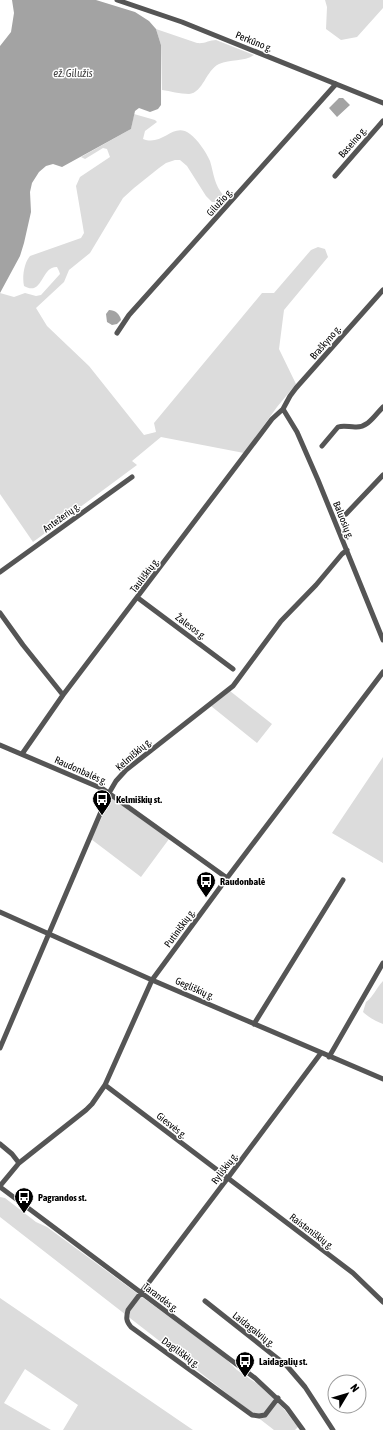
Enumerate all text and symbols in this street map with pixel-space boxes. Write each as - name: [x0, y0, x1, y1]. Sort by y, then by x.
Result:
- street label: Perkūno g.: [234, 29, 274, 54]
- water label: ež. Gilužis: [53, 67, 93, 79]
- street label: Baseino g.: [336, 125, 369, 160]
- street label: Gilužio g.: [204, 186, 235, 218]
- street label: Braškyno g.: [308, 323, 343, 361]
- street label: Antežerių g.: [41, 500, 82, 534]
- street label: Baluosių g.: [331, 500, 356, 541]
- street label: Tauliškių g.: [128, 556, 161, 595]
- street label: Žalesos g.: [173, 611, 208, 642]
- street label: Kelmiškių g.: [113, 736, 154, 773]
- street label: Raudonbalės g.: [53, 754, 109, 787]
- bus stop icon: Kelmiškių st.: [91, 788, 113, 816]
- place label: Kelmiškių st.: [116, 794, 162, 805]
- bus stop icon: Raudonbalė: [195, 870, 217, 898]
- place label: Raudonbalė: [220, 876, 266, 887]
- street label: Putiniškių g.: [162, 907, 197, 949]
- street label: Gegliškių g.: [174, 975, 216, 1002]
- street label: Giesvės g.: [154, 1110, 189, 1141]
- street label: Ryliškių g.: [209, 1150, 240, 1186]
- bus stop icon: Pagrandos st.: [13, 1186, 35, 1214]
- place label: Pagrandos st.: [38, 1192, 87, 1203]
- street label: Raisteniškių g.: [288, 1211, 336, 1252]
- street label: Tarandės g.: [141, 1281, 180, 1314]
- street label: Laidagalvių g.: [231, 1310, 277, 1349]
- street label: Dagiliškių g.: [160, 1335, 202, 1370]
- bus stop icon: Laidagalių st.: [234, 1350, 256, 1378]
- place label: Laidagalių st.: [259, 1356, 308, 1367]
- north arrow: [327, 1374, 367, 1414]
- text: N: [348, 1382, 362, 1394]

